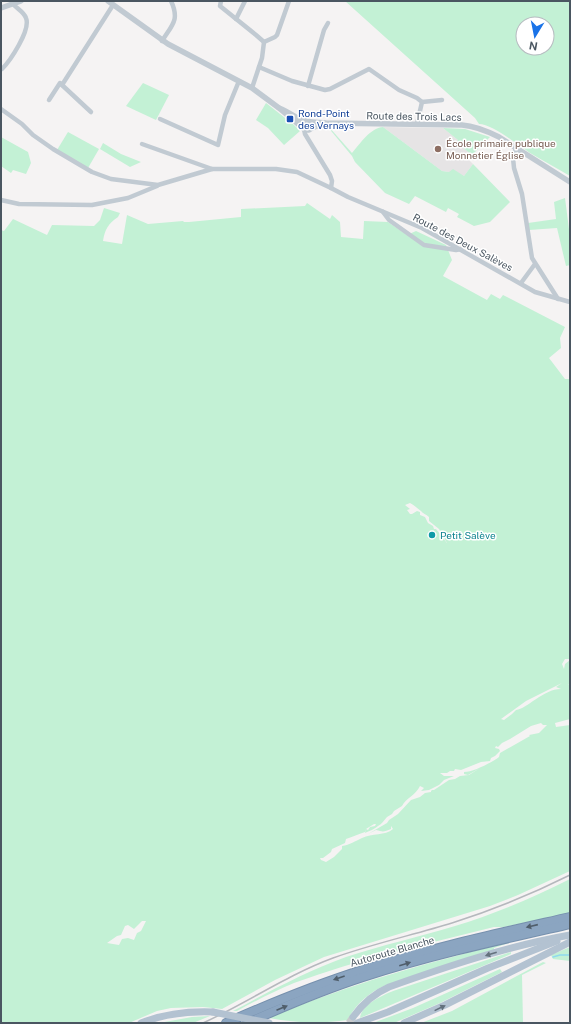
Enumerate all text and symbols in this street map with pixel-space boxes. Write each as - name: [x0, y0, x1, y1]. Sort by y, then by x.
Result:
- north arrow: [515, 16, 555, 56]
- text: N: [528, 39, 539, 53]
- place label: Rond-Point des Vernays: [298, 107, 354, 131]
- street label: Route des Trois Lacs: [366, 109, 462, 123]
- marker: Rond-Point des Vernays: [285, 114, 295, 124]
- place label: École primaire publique Monnetier Église: [446, 137, 556, 161]
- marker: École primaire publique Monnetier Église: [433, 144, 443, 154]
- street label: Route des Deux Salèves: [411, 211, 515, 273]
- place label: Petit Salève: [440, 529, 496, 541]
- marker: Petit Salève: [427, 530, 437, 540]
- one-way arrow: [526, 923, 538, 929]
- street label: Autoroute Blanche: [348, 933, 436, 969]
- one-way arrow: [485, 951, 497, 957]
- one-way arrow: [399, 961, 411, 967]
- one-way arrow: [333, 975, 345, 981]
- one-way arrow: [277, 1004, 289, 1010]
- one-way arrow: [434, 1005, 445, 1011]

